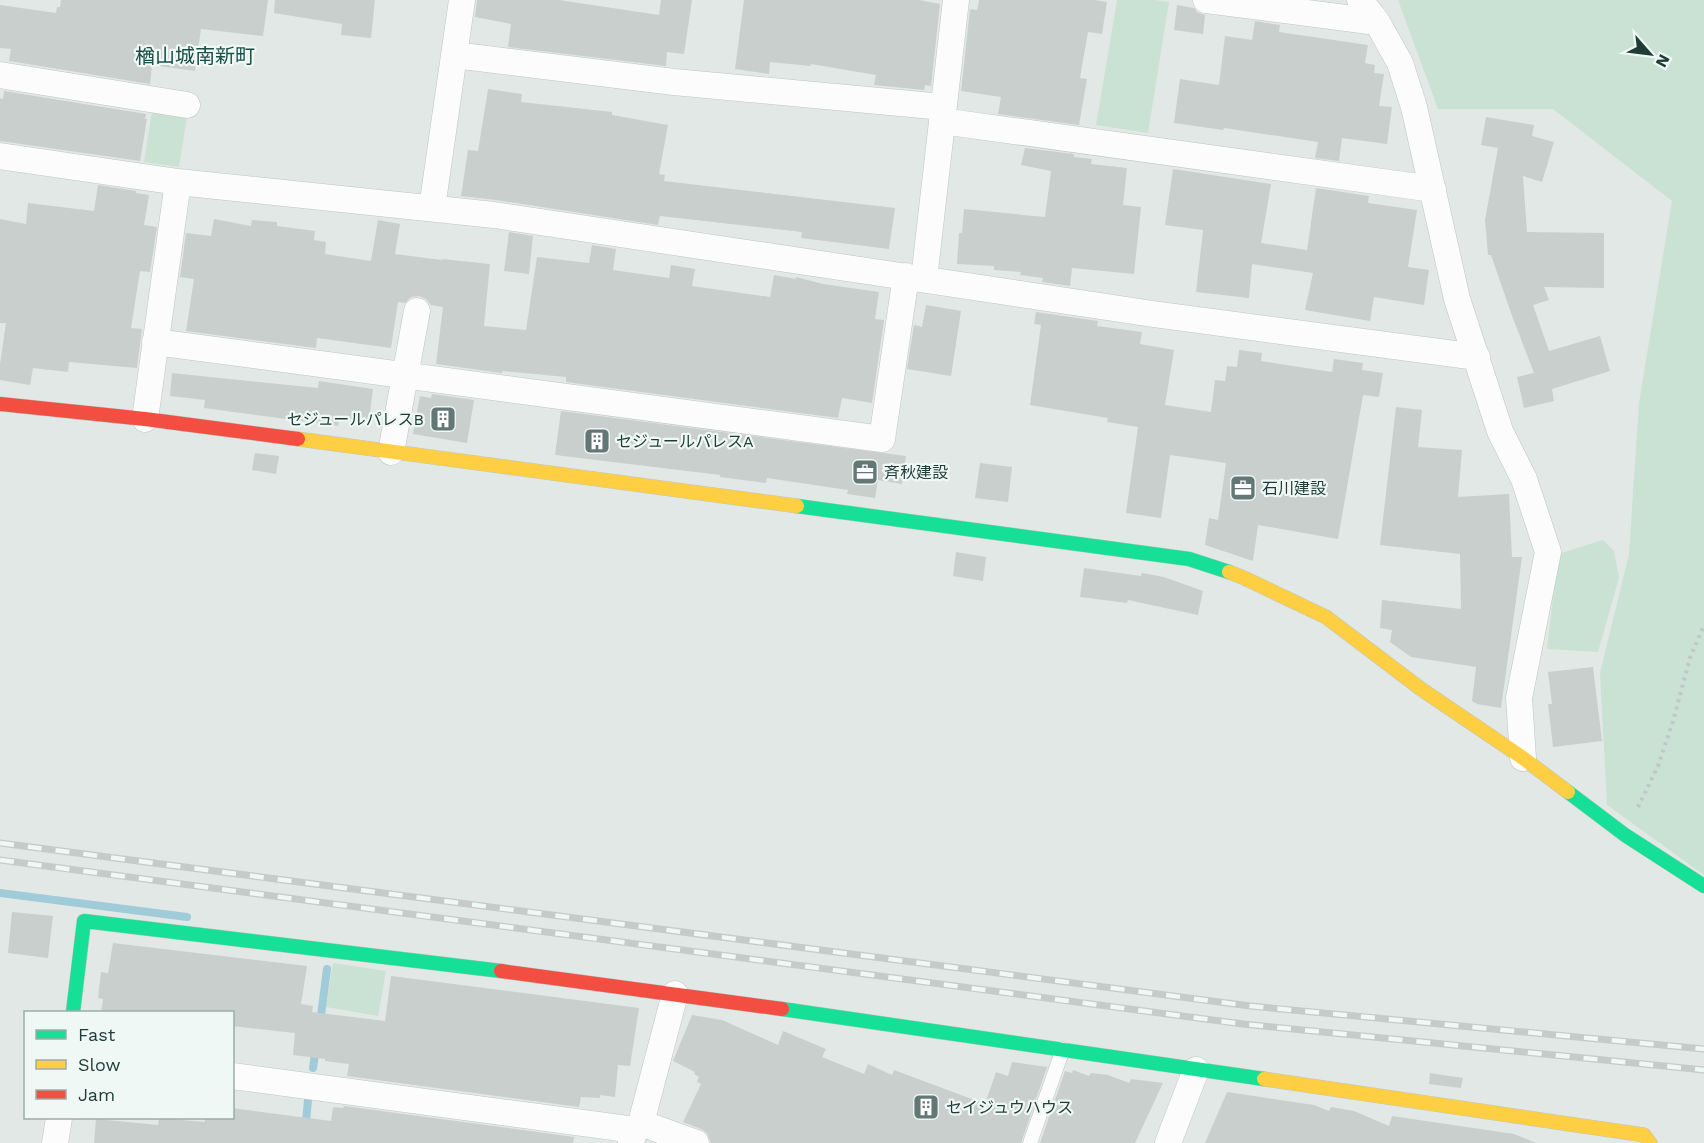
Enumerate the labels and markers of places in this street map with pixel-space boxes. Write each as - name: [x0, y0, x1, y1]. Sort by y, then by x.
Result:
- building icon: セジュールパレスB: [428, 404, 458, 434]
- place label: セジュールパレスB: [287, 410, 424, 429]
- building icon: セジュールパレスA: [582, 426, 612, 456]
- place label: セジュールパレスA: [616, 432, 754, 451]
- office icon: 斉秋建設: [850, 457, 880, 487]
- place label: 斉秋建設: [884, 463, 948, 482]
- office icon: 石川建設: [1228, 473, 1258, 503]
- place label: 石川建設: [1262, 479, 1326, 498]
- building icon: セイジュウハウス: [911, 1092, 941, 1122]
- place label: セイジュウハウス: [946, 1098, 1073, 1117]

